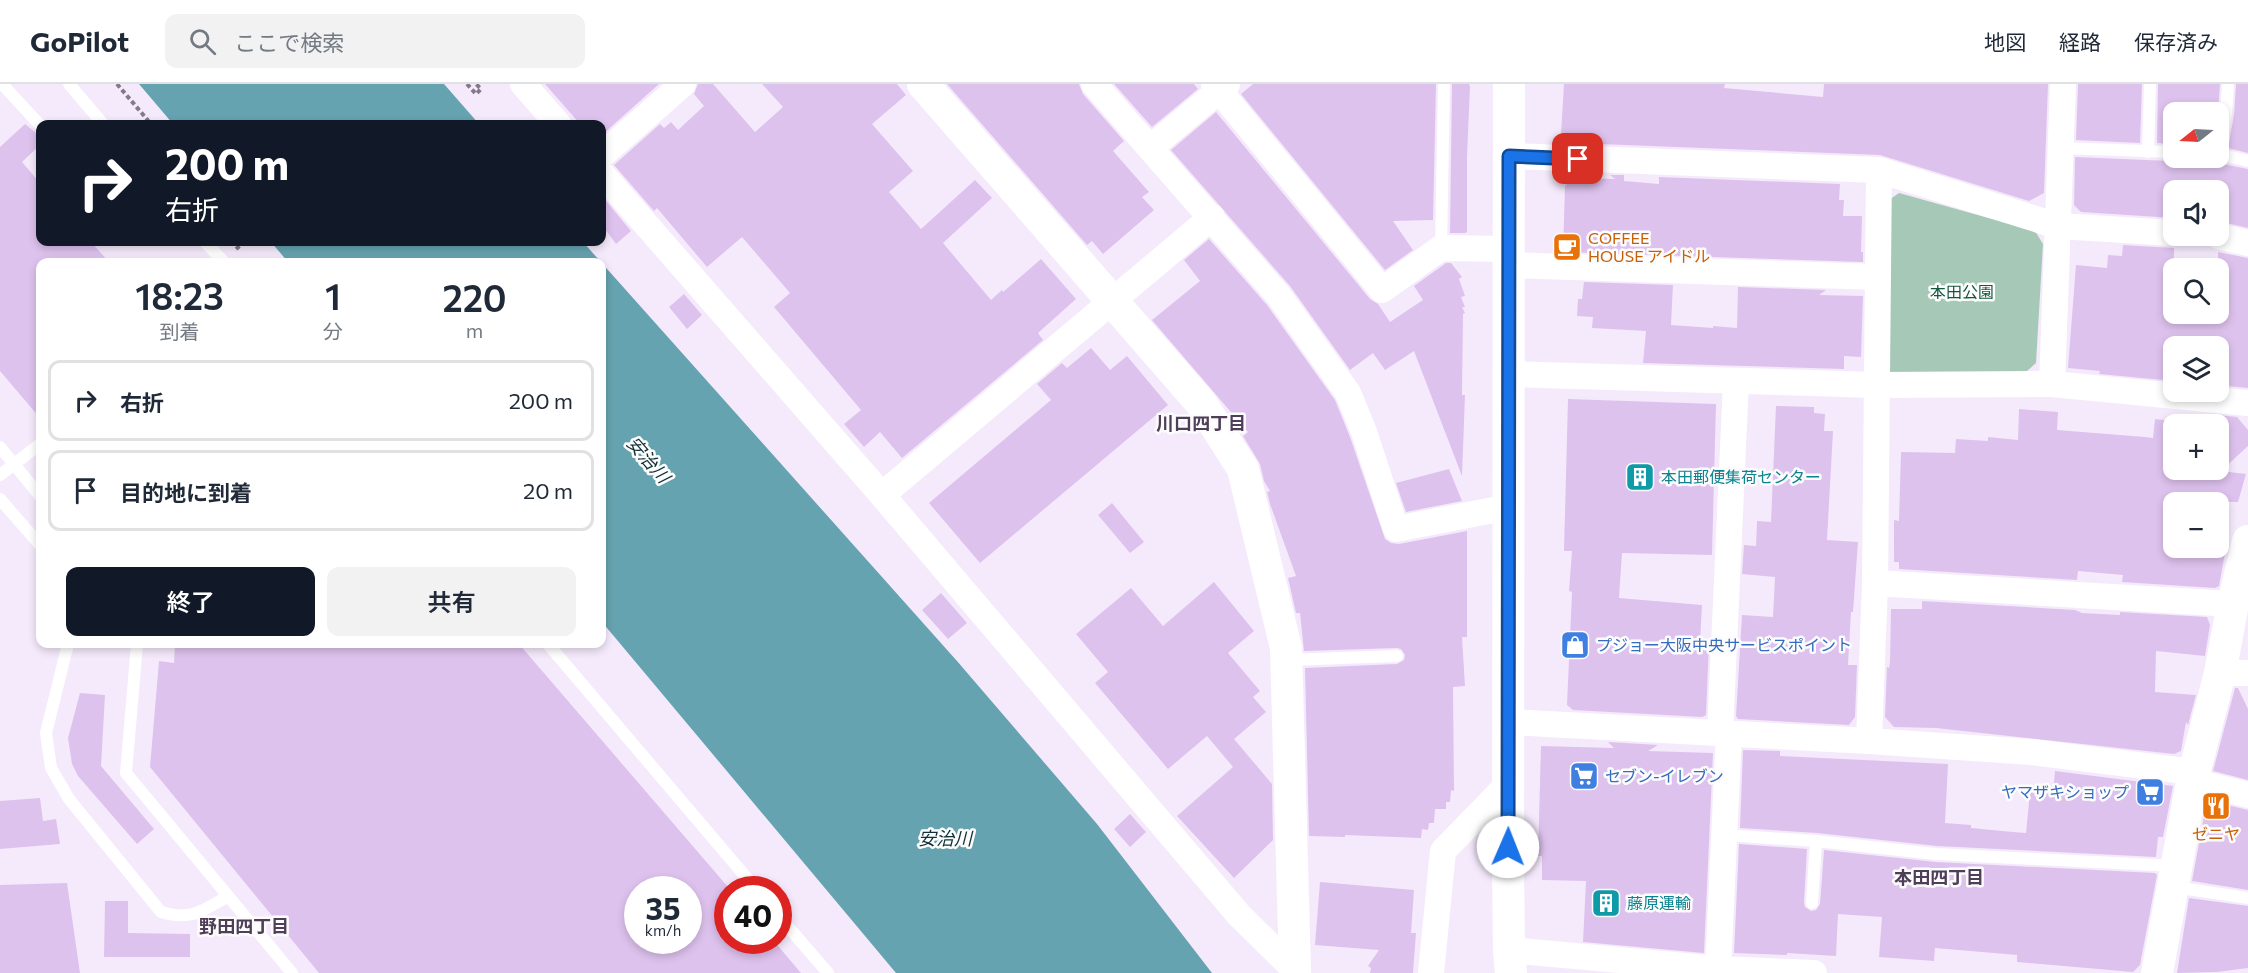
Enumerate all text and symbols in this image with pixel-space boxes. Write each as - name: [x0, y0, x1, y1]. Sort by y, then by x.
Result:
- search box: [165, 14, 585, 68]
- text: GoPilot: [30, 24, 129, 58]
- icon: search: [186, 25, 219, 58]
- text: ここで検索: [234, 29, 344, 56]
- text: 地図: [1984, 29, 2026, 54]
- text: 経路: [2059, 29, 2101, 54]
- text: 保存済み: [2134, 29, 2218, 54]
- north arrow: [2163, 102, 2229, 168]
- map controls: [2163, 102, 2229, 558]
- pin: [1552, 133, 1603, 184]
- text: 200 m: [165, 137, 289, 189]
- icon: arrive: [1561, 142, 1594, 175]
- icon: right: [66, 144, 144, 222]
- button: sound: [2163, 180, 2229, 246]
- text: 右折: [165, 193, 219, 226]
- place label: COFFEE HOUSE アイドル: [1588, 228, 1710, 265]
- cafe icon: COFFEE HOUSE アイドル: [1551, 231, 1583, 263]
- button: search: [2163, 258, 2229, 324]
- text: 18:23: [135, 273, 224, 317]
- text: 1: [325, 273, 341, 317]
- text: 220: [442, 275, 507, 319]
- park label: 本田公園: [1930, 282, 1994, 301]
- text: m: [466, 318, 483, 342]
- text: 到着: [160, 319, 200, 343]
- text: 分: [323, 319, 343, 343]
- button: layers: [2163, 336, 2229, 402]
- icon: right: [69, 384, 102, 417]
- text: 200 m: [509, 387, 573, 414]
- text: 右折: [120, 389, 164, 416]
- district label: 川口四丁目: [1156, 412, 1246, 434]
- button: +: [2163, 414, 2229, 480]
- water label: 安治川: [623, 432, 676, 488]
- building icon: 本田郵便集荷センター: [1624, 461, 1656, 493]
- place label: 本田郵便集荷センター: [1661, 467, 1821, 486]
- icon: arrive: [69, 474, 102, 507]
- text: 20 m: [523, 477, 573, 504]
- text: 目的地に到着: [120, 479, 252, 506]
- button: −: [2163, 492, 2229, 558]
- button: 終了: [66, 567, 315, 636]
- button: 共有: [327, 567, 576, 636]
- shop icon: プジョー大阪中央サービスポイント: [1559, 629, 1591, 661]
- place label: プジョー大阪中央サービスポイント: [1596, 635, 1852, 654]
- supermarket icon: セブン-イレブン: [1568, 760, 1600, 792]
- place label: セブン-イレブン: [1605, 766, 1724, 785]
- supermarket icon: ヤマザキショップ: [2134, 776, 2166, 808]
- place label: ヤマザキショップ: [2001, 782, 2129, 801]
- restaurant icon: ゼニヤ: [2200, 790, 2232, 822]
- position arrow: [1476, 815, 1540, 879]
- place label: ゼニヤ: [2192, 824, 2240, 843]
- water label: 安治川: [918, 827, 974, 849]
- district label: 本田四丁目: [1894, 866, 1984, 888]
- speed limit sign: 40: [714, 876, 792, 954]
- building icon: 藤原運輸: [1590, 887, 1622, 919]
- text: 35: [646, 889, 680, 926]
- place label: 藤原運輸: [1627, 893, 1691, 912]
- district label: 野田四丁目: [199, 915, 289, 937]
- text: km/h: [645, 921, 681, 939]

